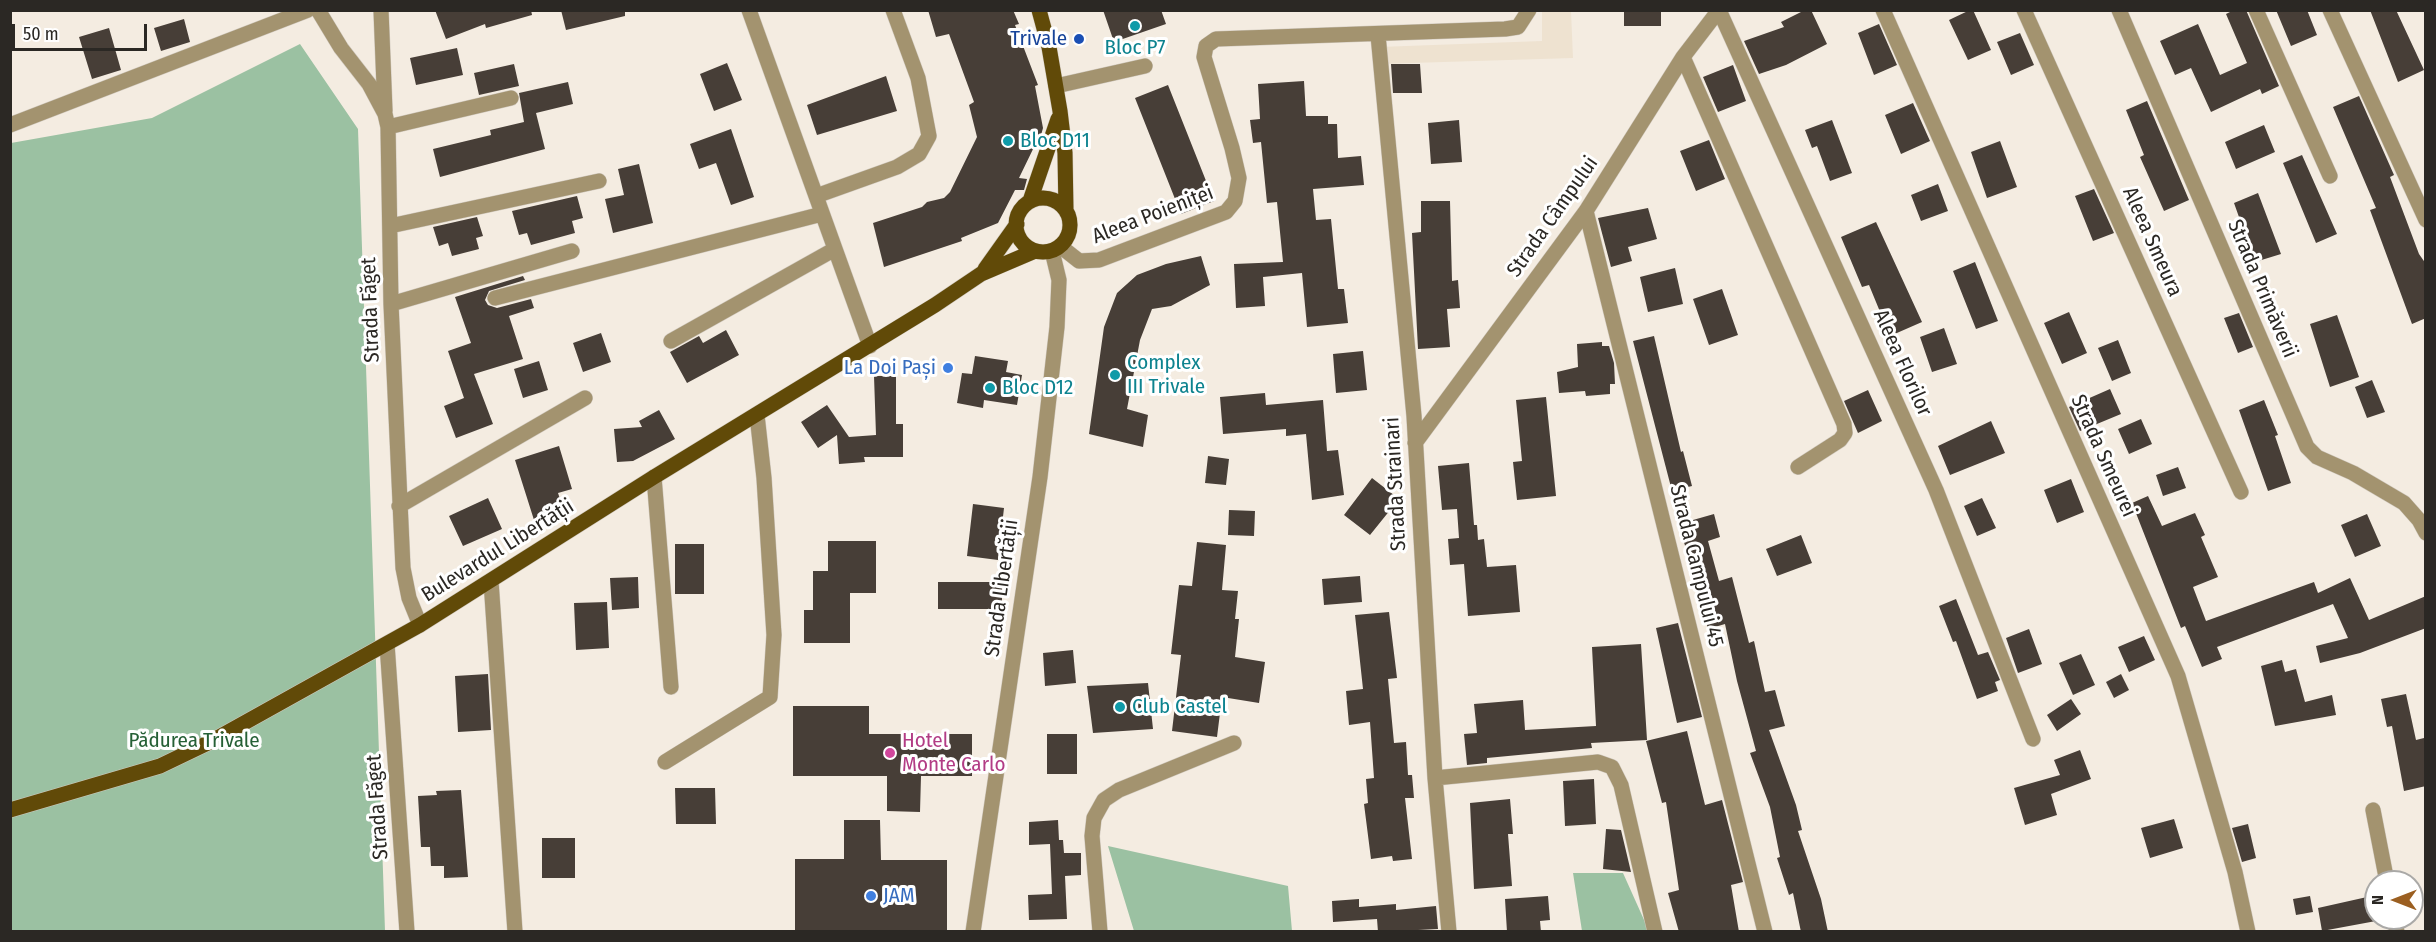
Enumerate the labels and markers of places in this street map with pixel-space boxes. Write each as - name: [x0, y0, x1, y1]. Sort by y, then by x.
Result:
- marker: Bloc P7: [1128, 19, 1142, 33]
- place label: Trivale: [1010, 26, 1067, 52]
- marker: Trivale: [1072, 32, 1086, 46]
- place label: Bloc P7: [1104, 35, 1166, 61]
- place label: Bloc D11: [1020, 128, 1090, 154]
- marker: Bloc D11: [1001, 134, 1015, 148]
- place label: Complex III Trivale: [1127, 350, 1205, 400]
- place label: La Doi Pași: [844, 355, 936, 381]
- marker: La Doi Pași: [941, 361, 955, 375]
- marker: Complex III Trivale: [1108, 368, 1122, 382]
- place label: Bloc D12: [1002, 375, 1073, 401]
- marker: Bloc D12: [983, 381, 997, 395]
- place label: Club Castel: [1132, 694, 1227, 720]
- marker: Club Castel: [1113, 700, 1127, 714]
- place label: Hotel Monte Carlo: [902, 728, 1005, 778]
- marker: Hotel Monte Carlo: [883, 746, 897, 760]
- place label: JAM: [883, 883, 915, 909]
- marker: JAM: [864, 889, 878, 903]

